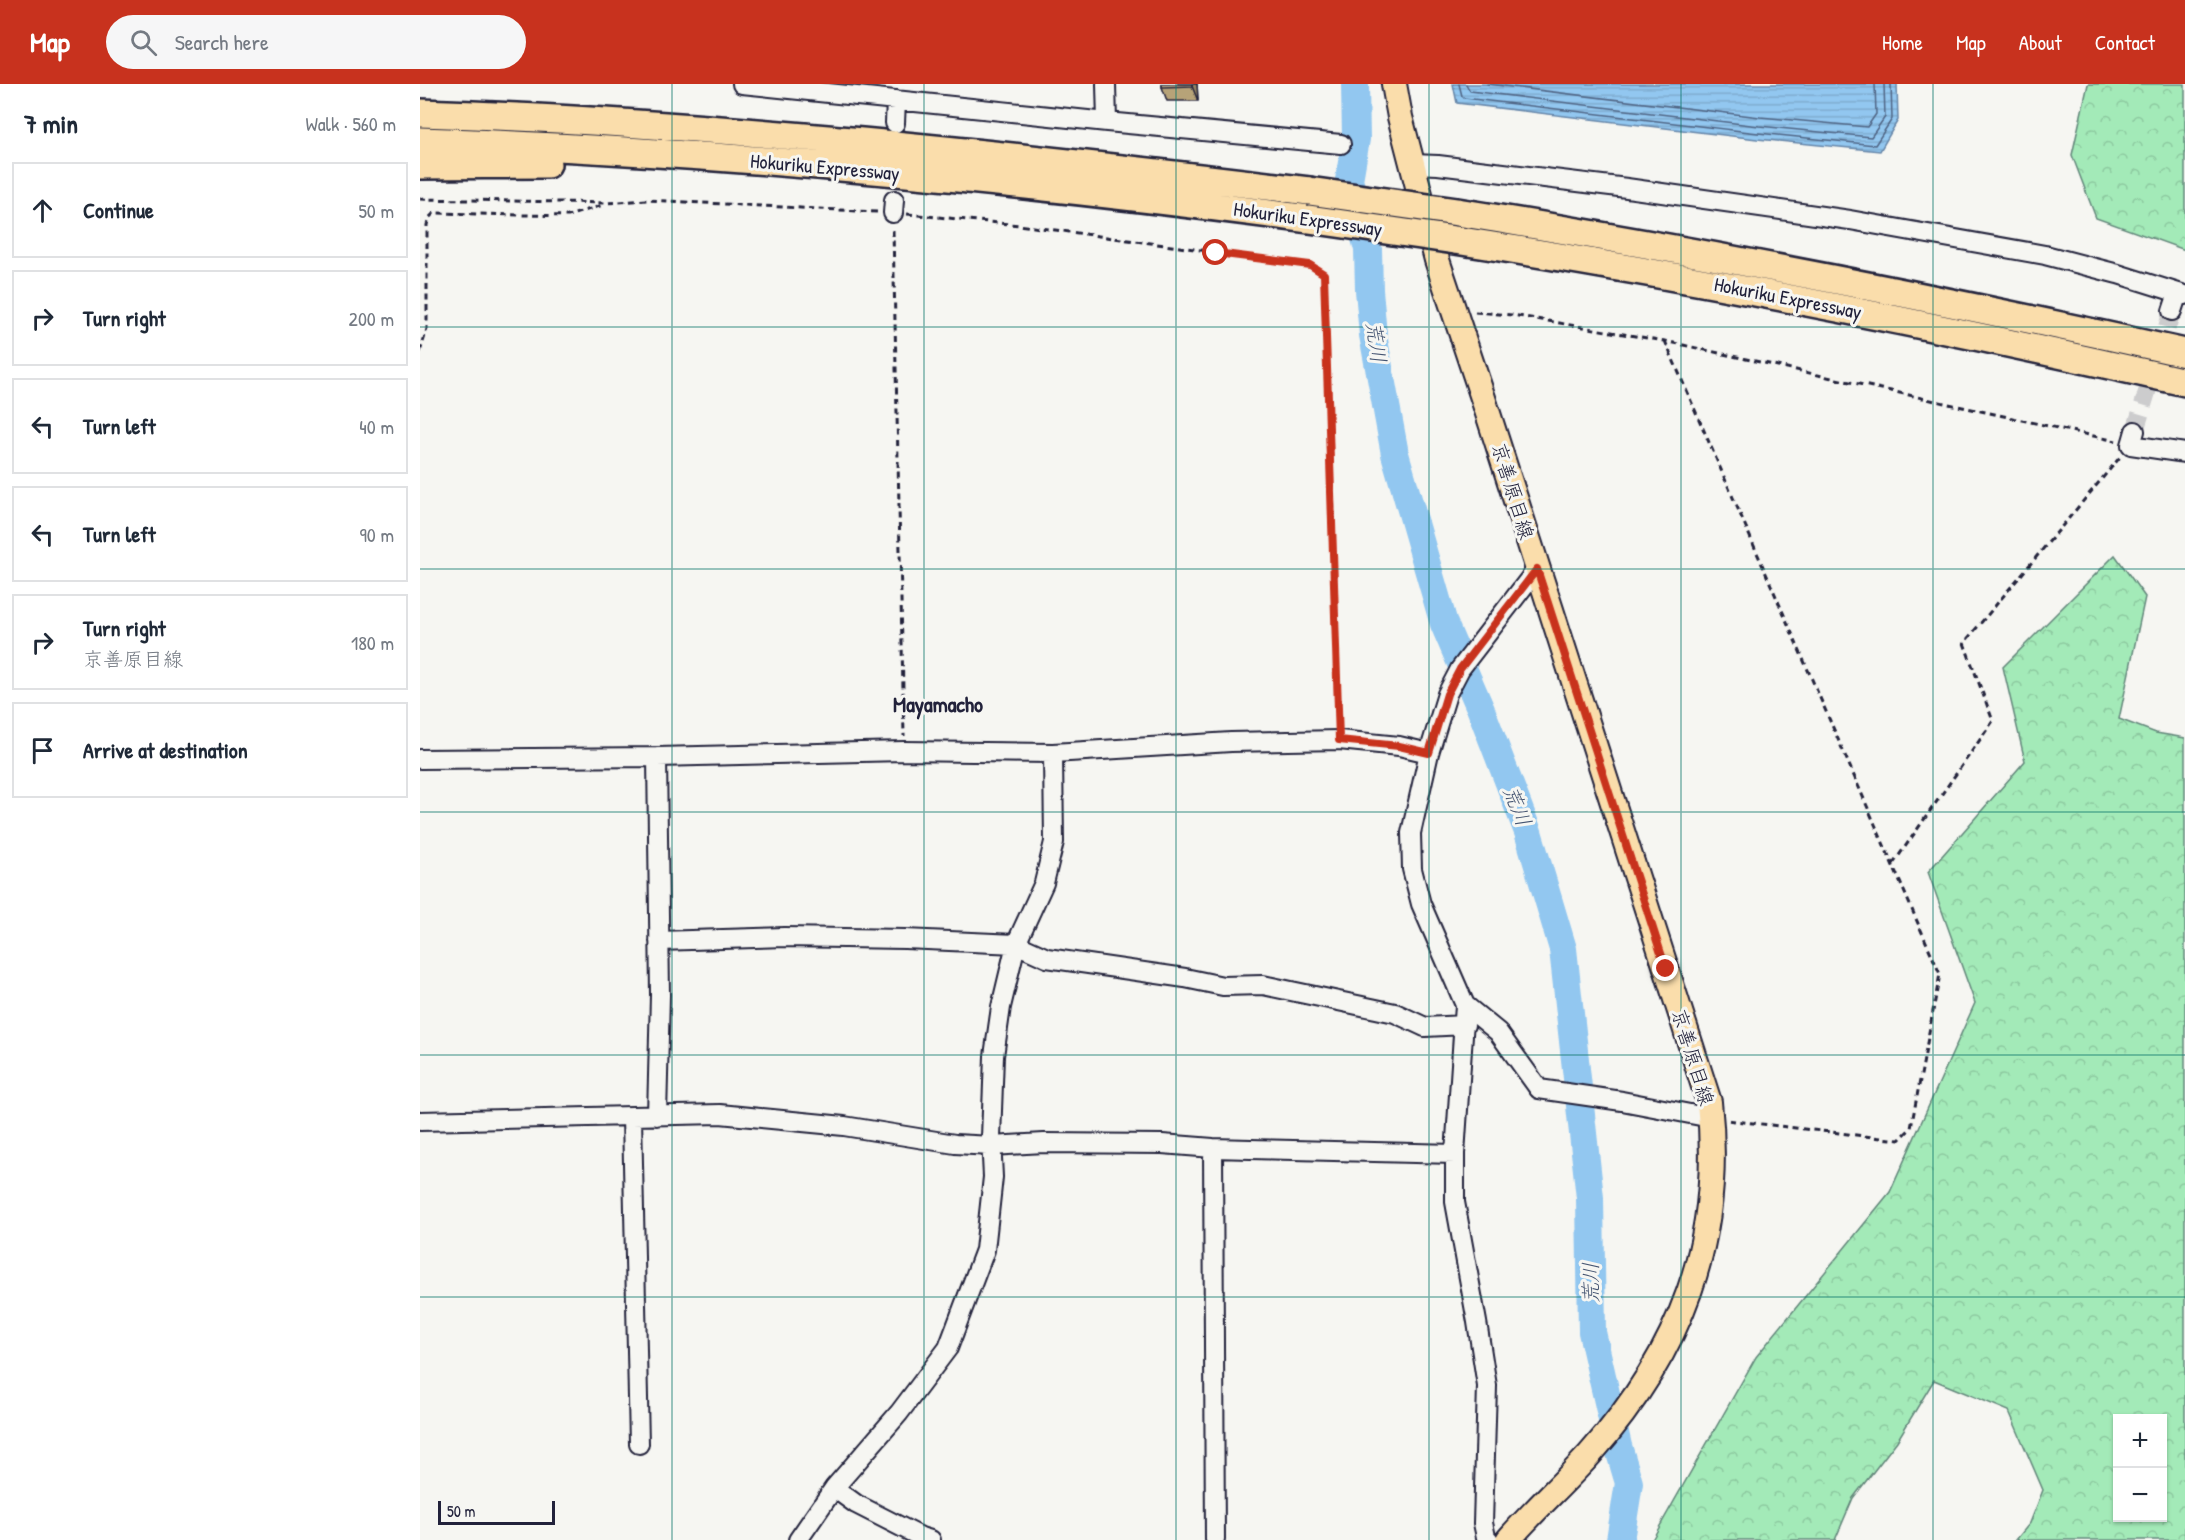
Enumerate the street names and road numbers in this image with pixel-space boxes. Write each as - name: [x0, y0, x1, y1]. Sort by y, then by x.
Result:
- street label: Hokuriku Expressway: [749, 147, 901, 186]
- street label: Hokuriku Expressway: [1232, 195, 1384, 242]
- street label: Hokuriku Expressway: [1712, 270, 1864, 325]
- street label: 京善原目線: [1486, 439, 1541, 543]
- street label: 京善原目線: [1666, 1005, 1721, 1109]

